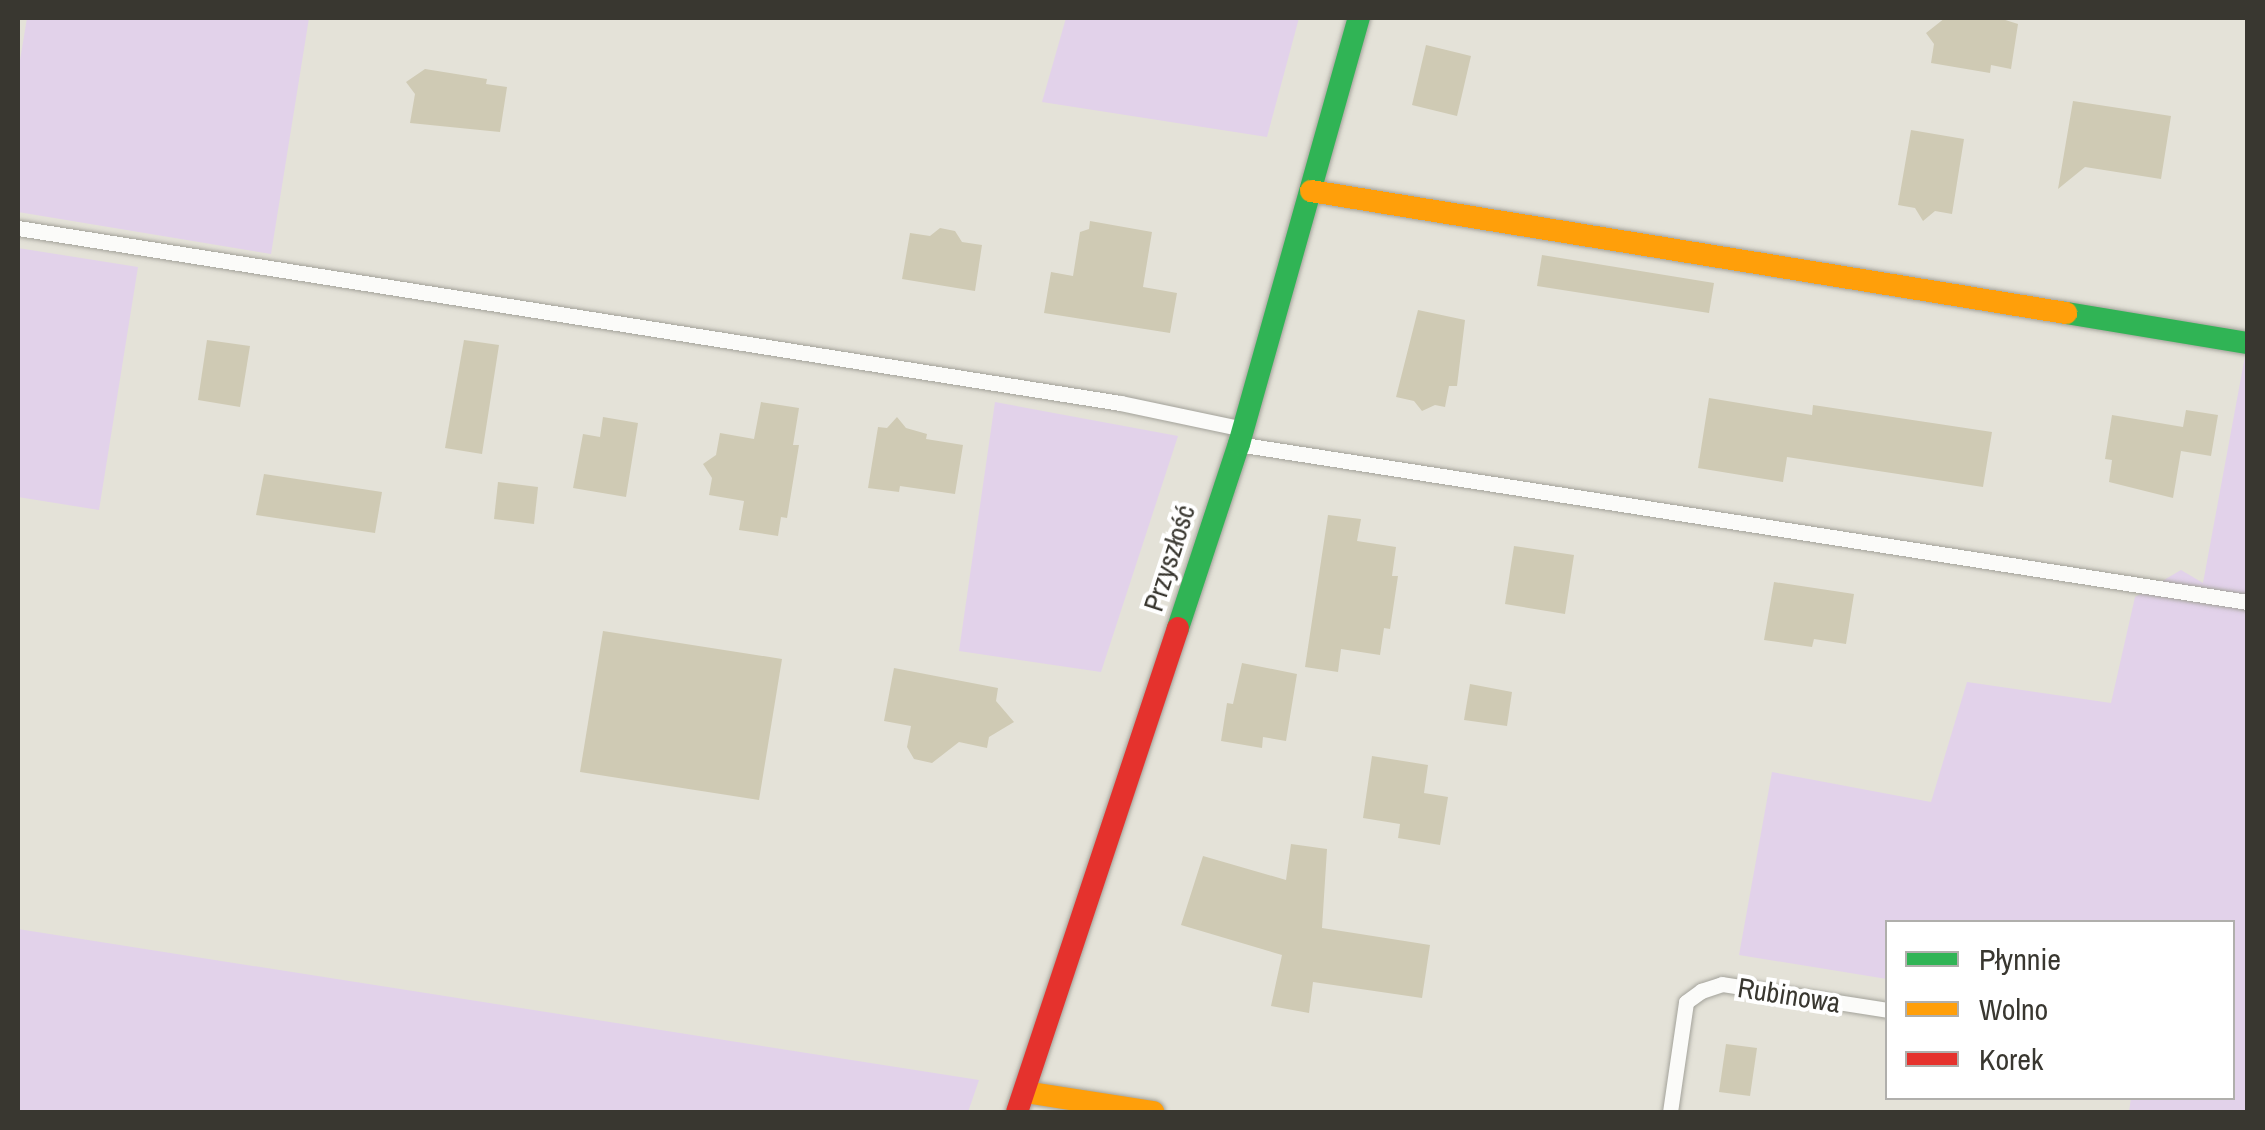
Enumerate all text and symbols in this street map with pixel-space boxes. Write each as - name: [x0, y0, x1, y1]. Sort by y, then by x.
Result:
- street label: Przyszłość: [1136, 501, 1202, 615]
- legend: [1885, 920, 2235, 1100]
- text: Płynnie: [1979, 939, 2061, 979]
- street label: Rubinowa: [1735, 970, 1843, 1020]
- text: Wolno: [1979, 989, 2048, 1029]
- text: Korek: [1979, 1039, 2043, 1079]

